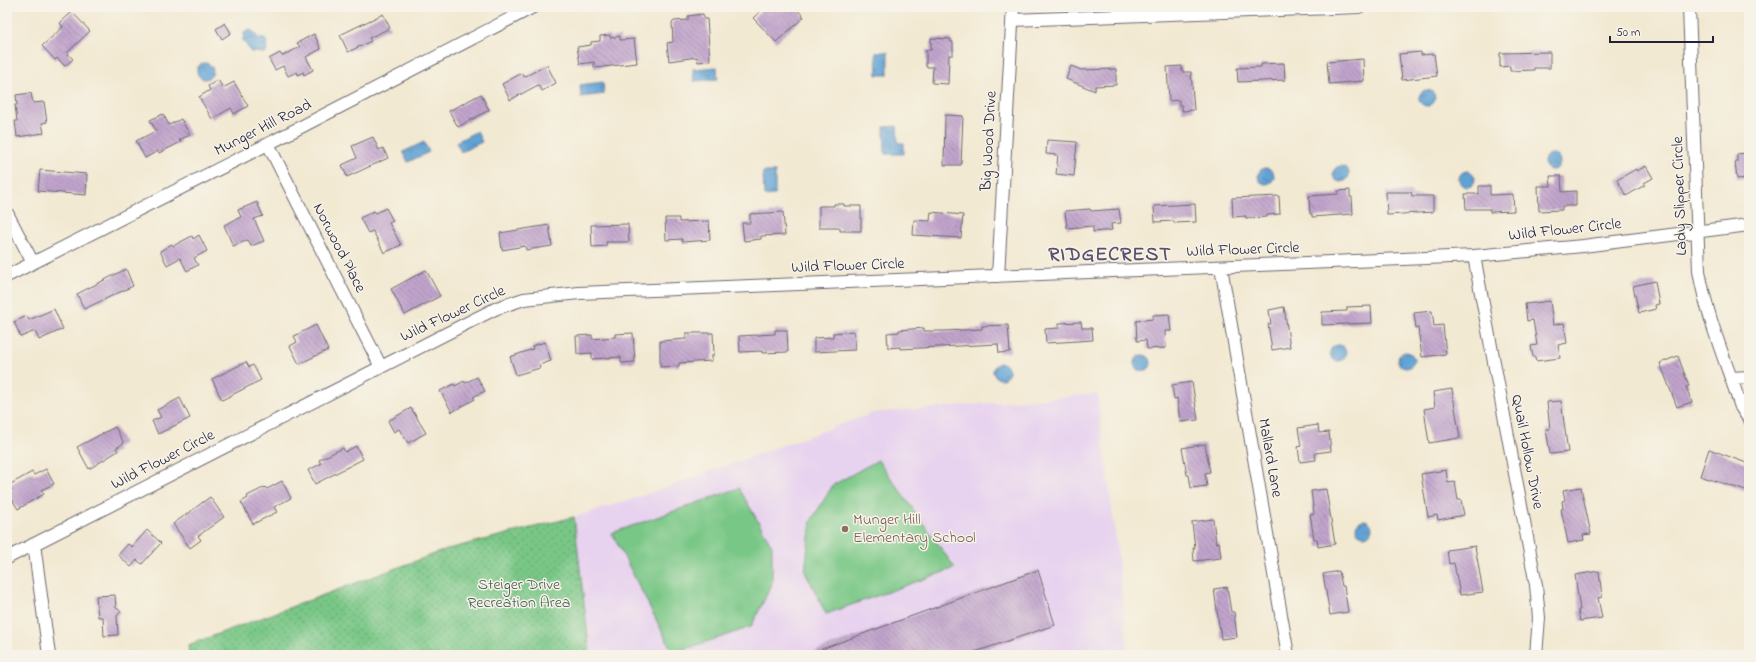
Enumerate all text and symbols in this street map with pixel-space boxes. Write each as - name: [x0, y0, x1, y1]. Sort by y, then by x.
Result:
- scale bar: [1610, 18, 1713, 44]
- text: 50 m: [1616, 24, 1640, 42]
- street label: Big Wood Drive: [974, 89, 1004, 193]
- street label: Munger Hill Road: [210, 93, 316, 163]
- street label: Lady Slipper Circle: [1666, 135, 1694, 256]
- street label: Norwood Place: [306, 199, 372, 298]
- street label: Wild Flower Circle: [1507, 212, 1623, 248]
- street label: Wild Flower Circle: [1186, 236, 1301, 264]
- district label: RIDGECREST: [1048, 241, 1172, 270]
- street label: Wild Flower Circle: [791, 252, 906, 280]
- street label: Wild Flower Circle: [397, 279, 510, 349]
- street label: Quail Hollow Drive: [1504, 393, 1550, 512]
- street label: Mallard Lane: [1251, 417, 1289, 500]
- street label: Wild Flower Circle: [107, 423, 220, 496]
- place label: Munger Hill Elementary School: [853, 508, 976, 550]
- marker: Munger Hill Elementary School: [840, 524, 850, 534]
- park label: Steiger Drive Recreation Area: [468, 573, 570, 615]

